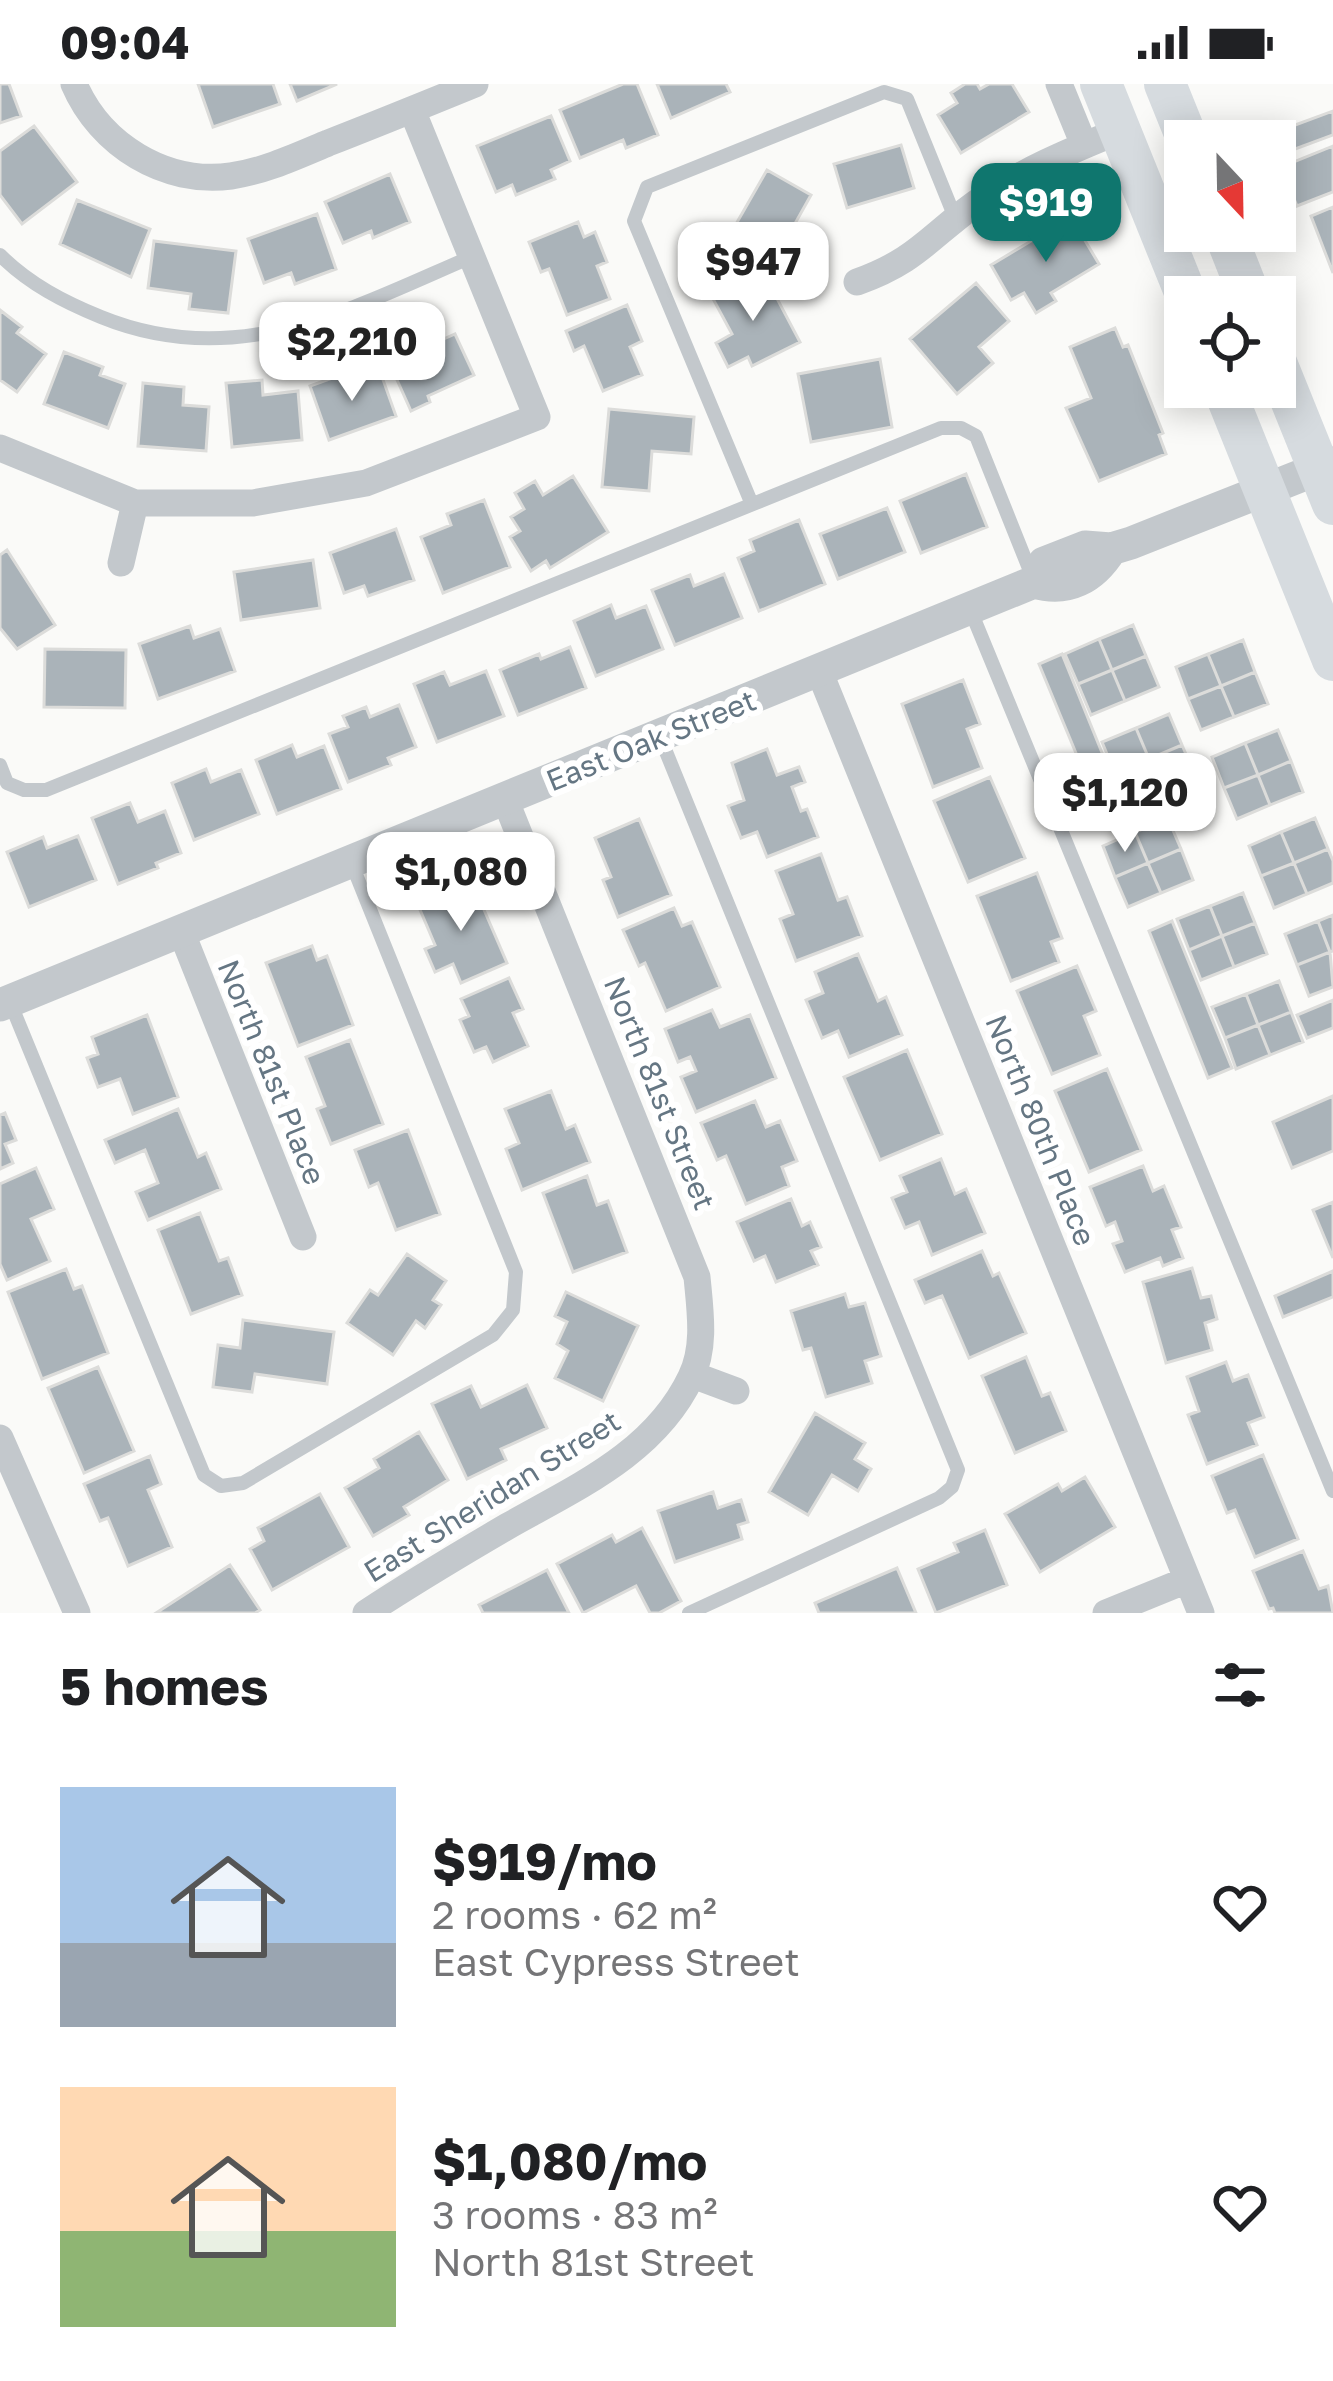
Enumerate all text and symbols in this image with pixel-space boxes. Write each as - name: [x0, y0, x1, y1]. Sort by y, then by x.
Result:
- text: 09:04: [60, 15, 190, 69]
- north arrow: [1164, 120, 1296, 252]
- map controls: [1164, 120, 1296, 408]
- pin: $919: [975, 163, 1117, 265]
- text: $919: [998, 178, 1094, 225]
- pin: $947: [682, 222, 824, 324]
- text: $947: [705, 237, 801, 284]
- button: locate: [1164, 276, 1296, 408]
- pin: $2,210: [254, 302, 450, 404]
- text: $2,210: [286, 317, 418, 364]
- street label: East Oak Street: [541, 682, 761, 798]
- pin: $1,120: [1027, 753, 1223, 855]
- text: $1,120: [1061, 768, 1189, 815]
- pin: $1,080: [363, 832, 559, 934]
- text: $1,080: [394, 847, 528, 894]
- street label: North 81st Place: [210, 954, 334, 1190]
- street label: North 81st Street: [597, 971, 723, 1215]
- street label: North 80th Place: [978, 1009, 1104, 1251]
- street label: East Sheridan Street: [357, 1402, 627, 1590]
- icon: filters: [1207, 1652, 1273, 1718]
- text: 5 homes: [60, 1655, 269, 1716]
- text: $919/mo: [432, 1830, 657, 1891]
- icon: home: [156, 1835, 300, 1979]
- icon: heart: [1207, 1874, 1273, 1940]
- text: 2 rooms · 62 m²: [432, 1891, 717, 1938]
- text: East Cypress Street: [432, 1938, 800, 1985]
- text: $1,080/mo: [432, 2130, 707, 2191]
- icon: home: [156, 2135, 300, 2279]
- icon: heart: [1207, 2174, 1273, 2240]
- text: 3 rooms · 83 m²: [432, 2191, 717, 2238]
- text: North 81st Street: [432, 2238, 755, 2285]

